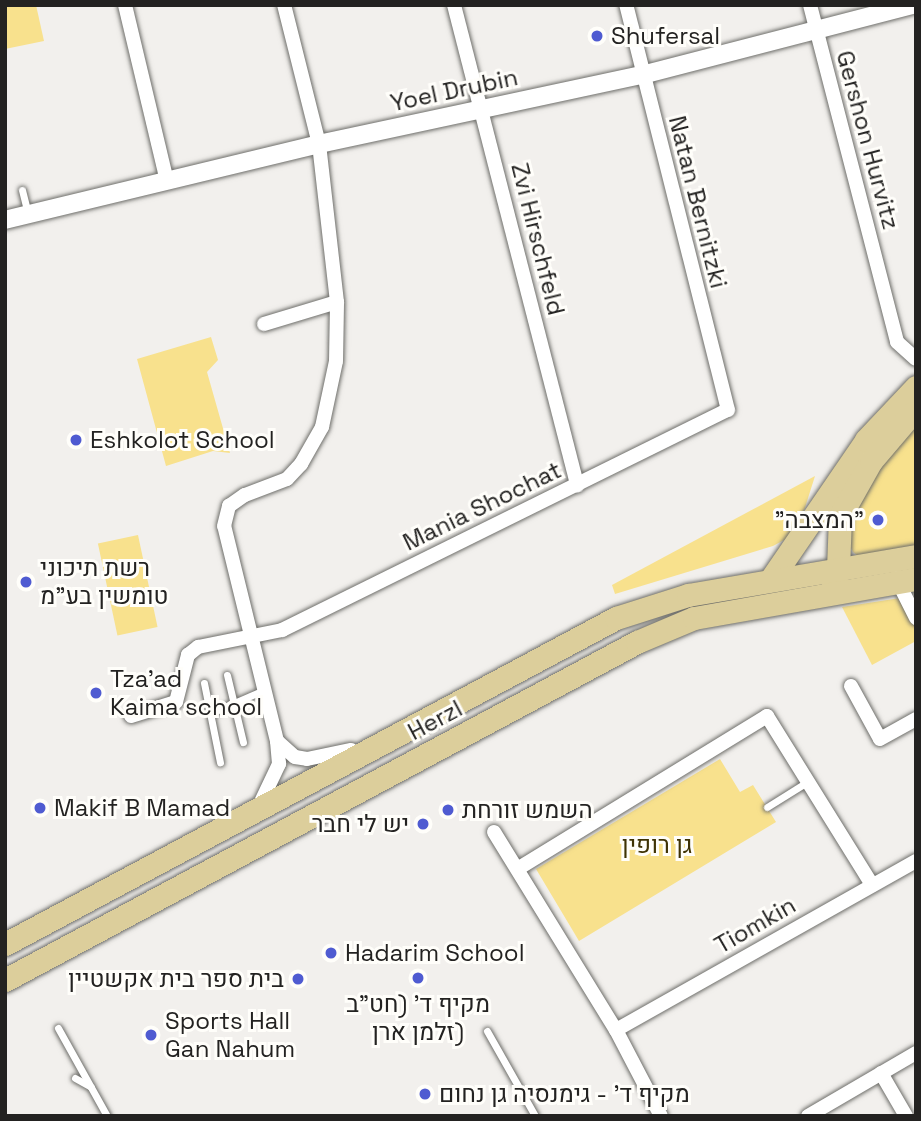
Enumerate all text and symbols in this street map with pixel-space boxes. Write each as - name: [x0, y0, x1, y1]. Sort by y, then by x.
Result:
- place label: Shufersal: [611, 22, 720, 50]
- marker: Shufersal: [589, 28, 605, 44]
- street label: Gershon Hurvitz: [830, 48, 906, 232]
- street label: Yoel Drubin: [388, 62, 520, 118]
- street label: Natan Bernitzki: [663, 113, 733, 291]
- street label: Zvi Hirschfeld: [505, 160, 571, 318]
- place label: Eshkolot School: [90, 426, 275, 454]
- marker: Eshkolot School: [68, 432, 84, 448]
- street label: Mania Shochat: [398, 455, 566, 557]
- place label: "המצבה": [774, 506, 864, 534]
- marker: "המצבה": [870, 512, 886, 528]
- place label: רשת תיכוני טומשין בע"מ: [40, 554, 168, 610]
- marker: רשת תיכוני טומשין בע"מ: [18, 574, 34, 590]
- place label: Tza'ad Kaima school: [110, 665, 262, 721]
- marker: Tza'ad Kaima school: [88, 685, 104, 701]
- street label: Herzl: [403, 694, 467, 746]
- place label: Makif B Mamad: [54, 794, 230, 822]
- place label: השמש זורחת: [462, 796, 593, 824]
- marker: Makif B Mamad: [32, 800, 48, 816]
- marker: השמש זורחת: [440, 802, 456, 818]
- place label: יש לי חבר: [312, 810, 409, 838]
- marker: יש לי חבר: [415, 816, 431, 832]
- park label: גן רופין: [622, 831, 692, 859]
- street label: Tiomkin: [709, 890, 801, 960]
- place label: Hadarim School: [345, 939, 525, 967]
- marker: Hadarim School: [323, 945, 339, 961]
- place label: בית ספר בית אקשטיין: [68, 965, 284, 993]
- marker: מקיף ד' (חט"ב זלמן ארן): [410, 970, 426, 986]
- marker: בית ספר בית אקשטיין: [290, 971, 306, 987]
- place label: מקיף ד' (חט"ב זלמן ארן): [346, 990, 490, 1046]
- place label: Sports Hall Gan Nahum: [165, 1007, 295, 1063]
- marker: Sports Hall Gan Nahum: [143, 1027, 159, 1043]
- place label: מקיף ד' - גימנסיה גן נחום: [439, 1080, 690, 1108]
- marker: מקיף ד' - גימנסיה גן נחום: [417, 1086, 433, 1102]

